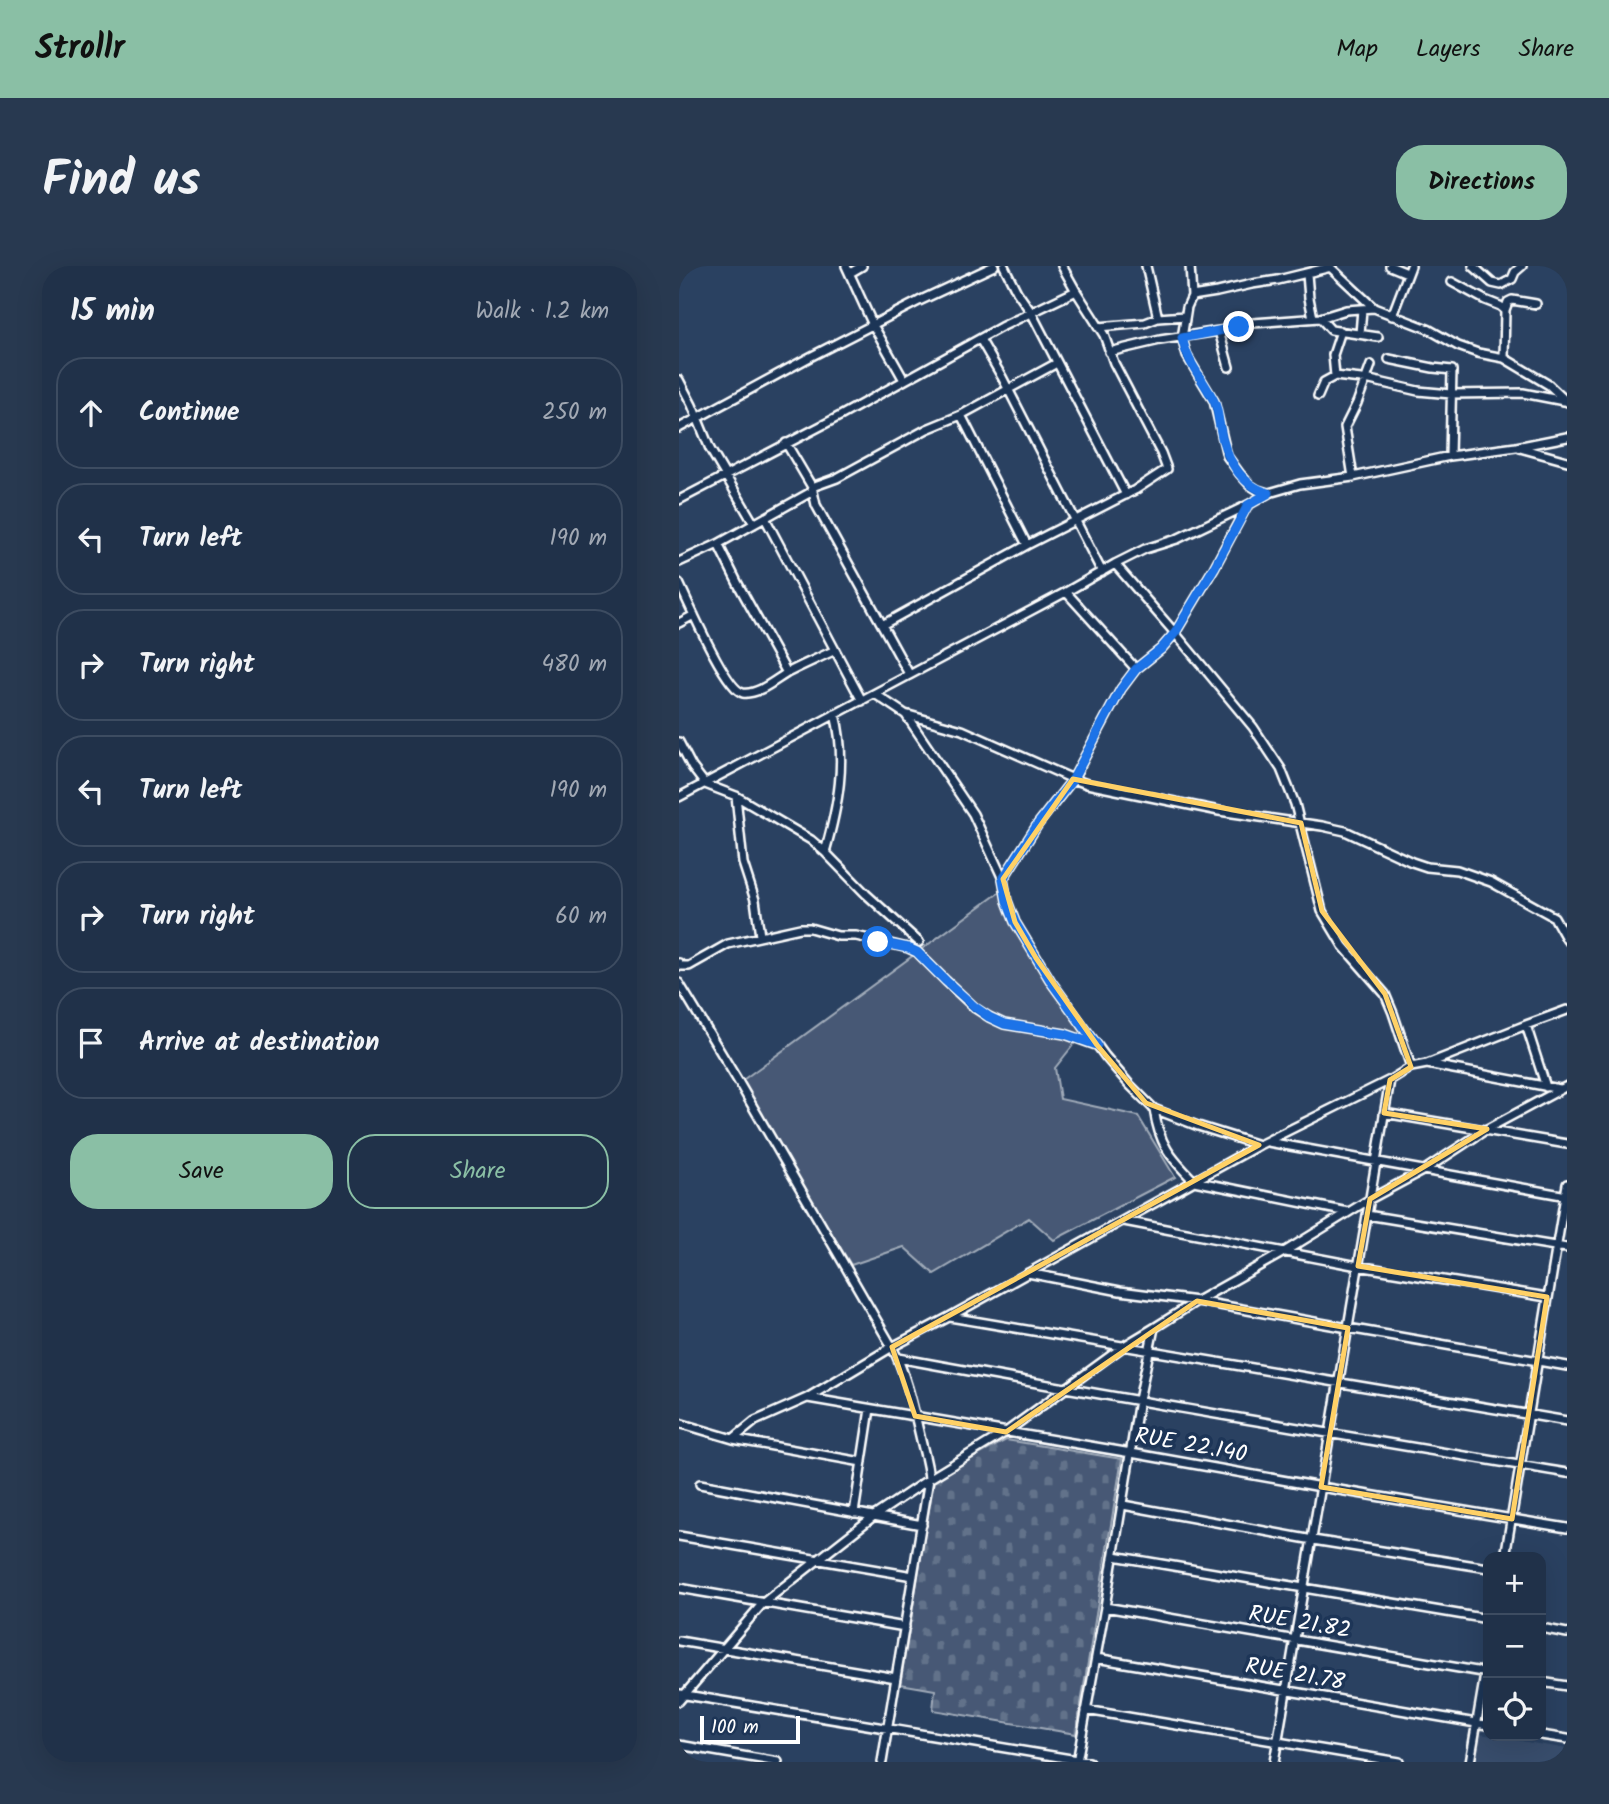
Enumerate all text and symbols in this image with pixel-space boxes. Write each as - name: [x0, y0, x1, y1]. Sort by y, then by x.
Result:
- text: Strollr: [35, 23, 125, 76]
- text: Map: [1336, 30, 1378, 69]
- text: Layers: [1416, 30, 1480, 69]
- text: Share: [1518, 30, 1574, 69]
- text: Find us: [42, 143, 200, 221]
- button: Directions: [1396, 145, 1567, 220]
- text: 15 min: [70, 288, 155, 336]
- text: Walk · 1.2 km: [476, 294, 609, 330]
- route end: [1223, 311, 1254, 342]
- text: Continue: [139, 392, 240, 434]
- icon: ahead: [72, 394, 110, 432]
- text: 250 m: [542, 395, 607, 431]
- text: Turn left: [139, 518, 242, 560]
- icon: left: [72, 520, 110, 558]
- text: 190 m: [550, 521, 607, 557]
- text: Turn right: [139, 644, 255, 686]
- icon: right: [72, 646, 110, 684]
- text: 480 m: [541, 647, 607, 683]
- text: Turn left: [139, 770, 242, 812]
- icon: left: [72, 772, 110, 810]
- text: 190 m: [550, 773, 607, 809]
- text: Turn right: [139, 896, 255, 938]
- icon: right: [72, 898, 110, 936]
- text: 60 m: [555, 899, 607, 935]
- route start: [862, 926, 893, 957]
- text: Arrive at destination: [139, 1022, 379, 1064]
- icon: arrive: [72, 1024, 110, 1062]
- button: Save: [70, 1134, 333, 1209]
- button: Share: [347, 1134, 609, 1209]
- street label: RUE 22.140: [1132, 1418, 1250, 1474]
- map controls: [1483, 1552, 1546, 1741]
- button: +: [1483, 1552, 1546, 1615]
- street label: RUE 21.82: [1246, 1596, 1354, 1650]
- button: −: [1483, 1615, 1546, 1678]
- street label: RUE 21.78: [1242, 1649, 1347, 1701]
- button: locate: [1483, 1678, 1546, 1741]
- scale bar: [700, 1713, 800, 1745]
- text: 100 m: [711, 1713, 759, 1743]

